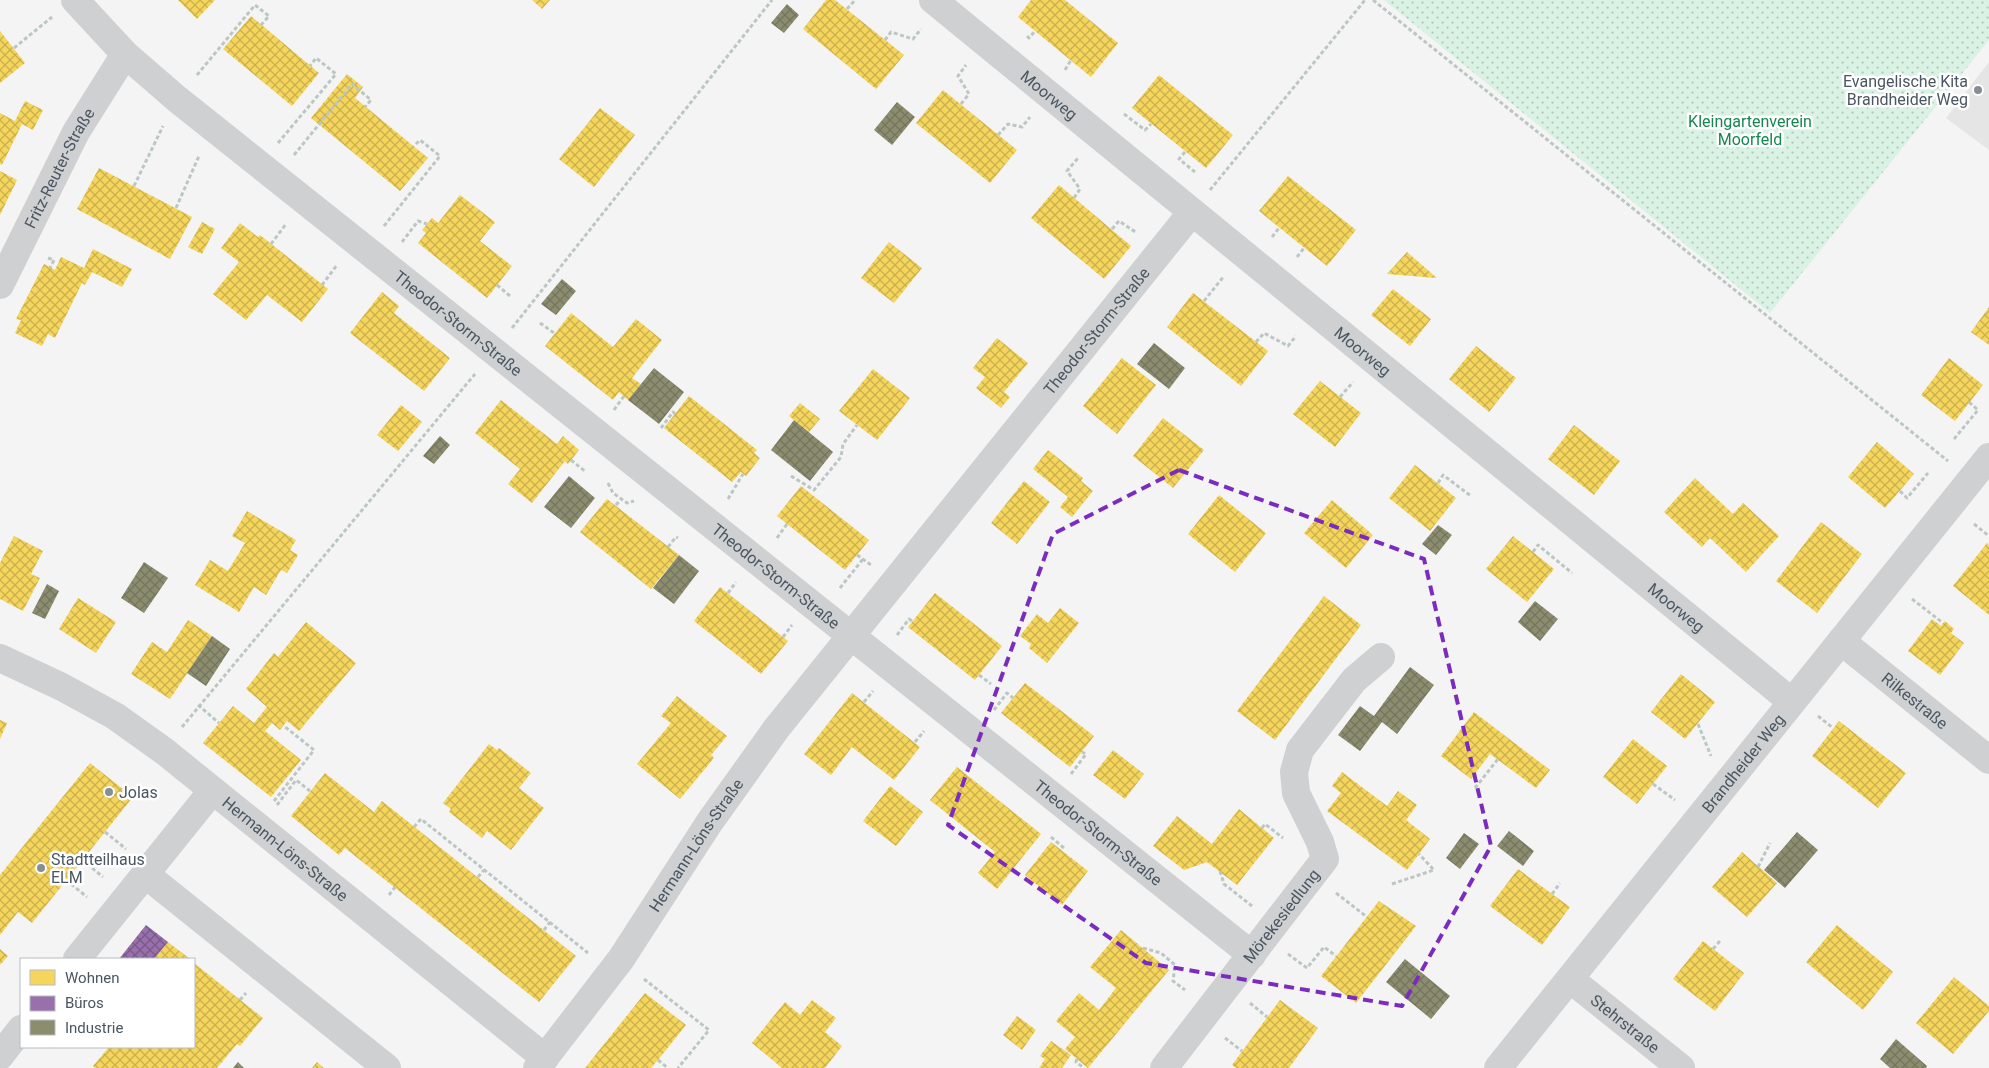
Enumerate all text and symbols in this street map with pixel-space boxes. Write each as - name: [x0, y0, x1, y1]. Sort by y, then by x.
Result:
- street label: Moorweg: [1017, 67, 1081, 124]
- place label: Evangelische Kita Brandheider Weg: [1843, 72, 1968, 109]
- marker: Evangelische Kita Brandheider Weg: [1972, 84, 1984, 96]
- street label: Fritz-Reuter-Straße: [21, 105, 99, 232]
- park label: Kleingartenverein Moorfeld: [1688, 112, 1812, 149]
- street label: Theodor-Storm-Straße: [1040, 264, 1154, 399]
- street label: Theodor-Storm-Straße: [390, 267, 526, 380]
- street label: Moorweg: [1330, 323, 1394, 380]
- street label: Theodor-Storm-Straße: [708, 520, 843, 633]
- street label: Moorweg: [1644, 579, 1708, 637]
- street label: Rilkestraße: [1878, 669, 1952, 733]
- street label: Brandheider Weg: [1698, 710, 1789, 817]
- street label: Hermann-Löns-Straße: [645, 775, 748, 915]
- street label: Theodor-Storm-Straße: [1030, 776, 1166, 890]
- place label: Jolas: [119, 783, 158, 802]
- marker: Jolas: [103, 786, 115, 798]
- street label: Hermann-Löns-Straße: [218, 793, 352, 906]
- place label: Stadtteilhaus ELM: [51, 850, 145, 887]
- marker: Stadtteilhaus ELM: [35, 862, 47, 874]
- street label: Mörekesiedlung: [1239, 865, 1324, 967]
- legend: [20, 958, 195, 1048]
- text: Wohnen: [65, 969, 119, 987]
- street label: Stehrstraße: [1587, 991, 1663, 1057]
- text: Büros: [65, 994, 104, 1012]
- text: Industrie: [65, 1019, 123, 1037]

